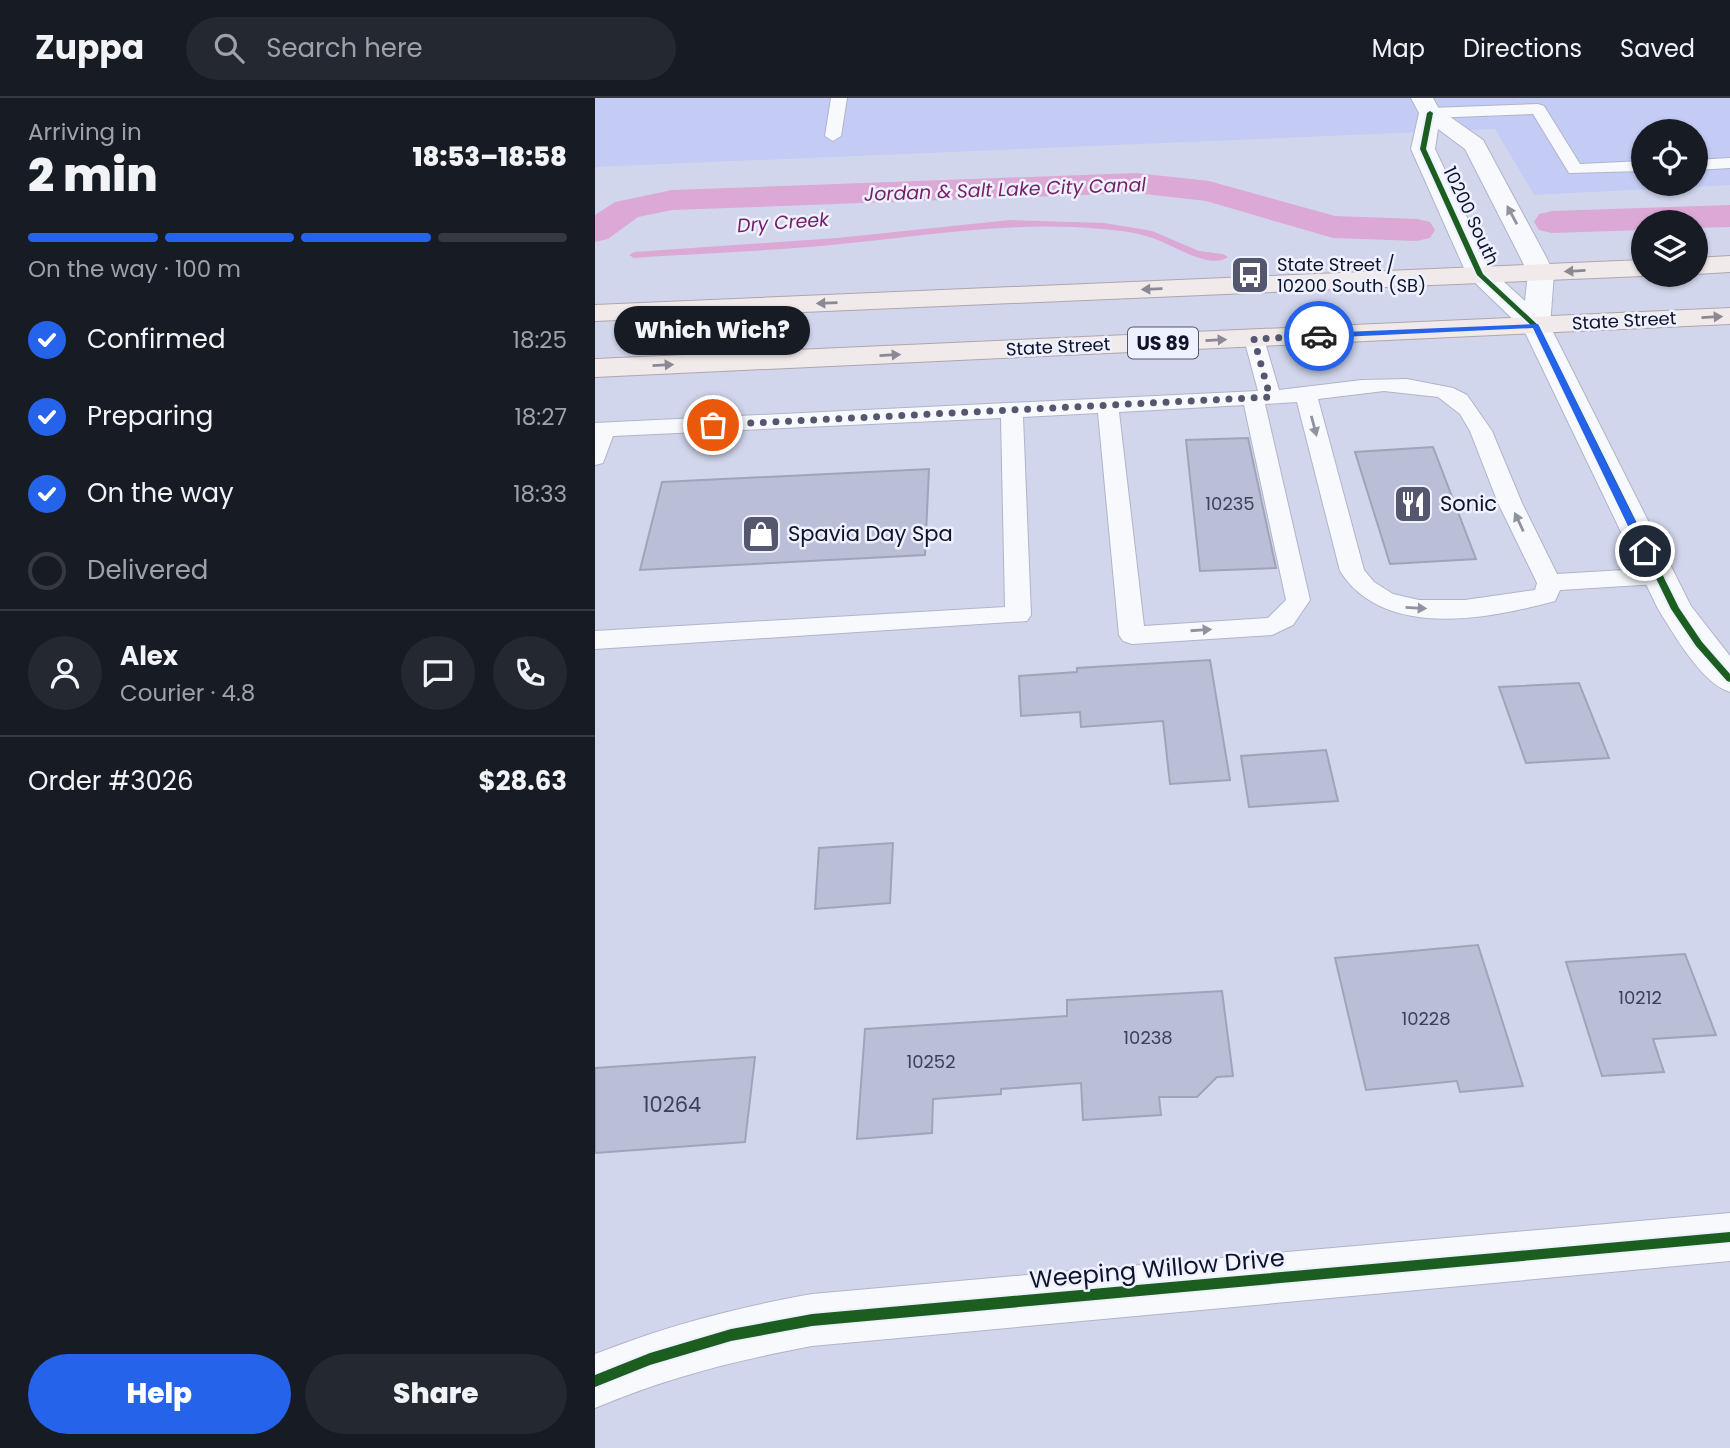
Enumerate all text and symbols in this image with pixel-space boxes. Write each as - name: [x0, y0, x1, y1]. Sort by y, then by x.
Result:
- search box: [186, 17, 676, 80]
- text: Zuppa: [35, 24, 144, 71]
- icon: search: [210, 29, 248, 67]
- text: Search here: [266, 30, 423, 66]
- text: Map: [1372, 32, 1425, 65]
- text: Directions: [1463, 32, 1582, 65]
- text: Saved: [1620, 32, 1695, 65]
- text: Arriving in: [28, 116, 142, 148]
- map controls: [1631, 119, 1708, 287]
- button: locate: [1631, 119, 1708, 196]
- text: 18:53–18:58: [412, 139, 567, 175]
- text: 2 min: [28, 143, 158, 207]
- street label: 10200 South: [1438, 162, 1505, 269]
- water label: Jordan & Salt Lake City Canal: [864, 171, 1147, 208]
- one-way arrow: [1506, 205, 1518, 225]
- water label: Dry Creek: [736, 206, 831, 239]
- button: layers: [1631, 210, 1708, 287]
- place label: State Street / 10200 South (SB): [1277, 252, 1426, 298]
- text: On the way · 100 m: [28, 253, 241, 285]
- bus stop icon: State Street / 10200 South (SB): [1229, 254, 1271, 296]
- one-way arrow: [1564, 266, 1586, 277]
- one-way arrow: [1141, 284, 1163, 295]
- one-way arrow: [816, 298, 838, 309]
- courier: [1284, 301, 1354, 371]
- street label: State Street: [1571, 305, 1677, 336]
- callout: Which Wich?: [615, 306, 811, 355]
- one-way arrow: [1701, 311, 1723, 322]
- text: Which Wich?: [634, 314, 790, 346]
- icon: car: [1300, 317, 1338, 355]
- icon: check: [28, 321, 66, 359]
- text: Confirmed: [87, 321, 225, 357]
- text: 18:25: [513, 324, 567, 356]
- road number: US 89: [1128, 328, 1198, 358]
- street label: State Street: [1005, 331, 1111, 362]
- one-way arrow: [1205, 335, 1227, 346]
- one-way arrow: [880, 349, 902, 360]
- one-way arrow: [652, 359, 674, 370]
- pin: [683, 395, 743, 455]
- icon: check: [28, 398, 66, 436]
- text: Preparing: [87, 398, 213, 434]
- text: 18:27: [514, 401, 567, 433]
- icon: bag: [694, 406, 732, 444]
- one-way arrow: [1309, 415, 1320, 437]
- icon: check: [28, 475, 66, 513]
- text: On the way: [87, 475, 234, 511]
- text: 18:33: [513, 478, 567, 510]
- restaurant icon: Sonic: [1392, 483, 1434, 525]
- place label: Sonic: [1440, 489, 1497, 518]
- house number: 10235: [1205, 491, 1255, 516]
- one-way arrow: [1513, 512, 1525, 532]
- shop icon: Spavia Day Spa: [740, 513, 782, 555]
- place label: Spavia Day Spa: [788, 519, 953, 548]
- pin: [1615, 521, 1675, 581]
- icon: home: [1626, 532, 1664, 570]
- text: Delivered: [87, 552, 208, 588]
- one-way arrow: [1405, 602, 1427, 613]
- one-way arrow: [1190, 625, 1212, 636]
- button: person: [28, 636, 102, 710]
- button: chat: [401, 636, 475, 710]
- button: phone: [493, 636, 567, 710]
- text: Alex: [120, 638, 178, 674]
- text: Courier · 4.8: [120, 677, 255, 709]
- text: Order #3026: [28, 763, 193, 799]
- text: $28.63: [479, 763, 567, 799]
- house number: 10212: [1618, 985, 1662, 1010]
- house number: 10228: [1401, 1006, 1451, 1031]
- house number: 10238: [1123, 1025, 1173, 1050]
- house number: 10252: [906, 1049, 956, 1074]
- house number: 10264: [643, 1090, 701, 1119]
- street label: Weeping Willow Drive: [1028, 1241, 1286, 1296]
- button: Help: [28, 1354, 291, 1434]
- button: Share: [305, 1354, 567, 1434]

